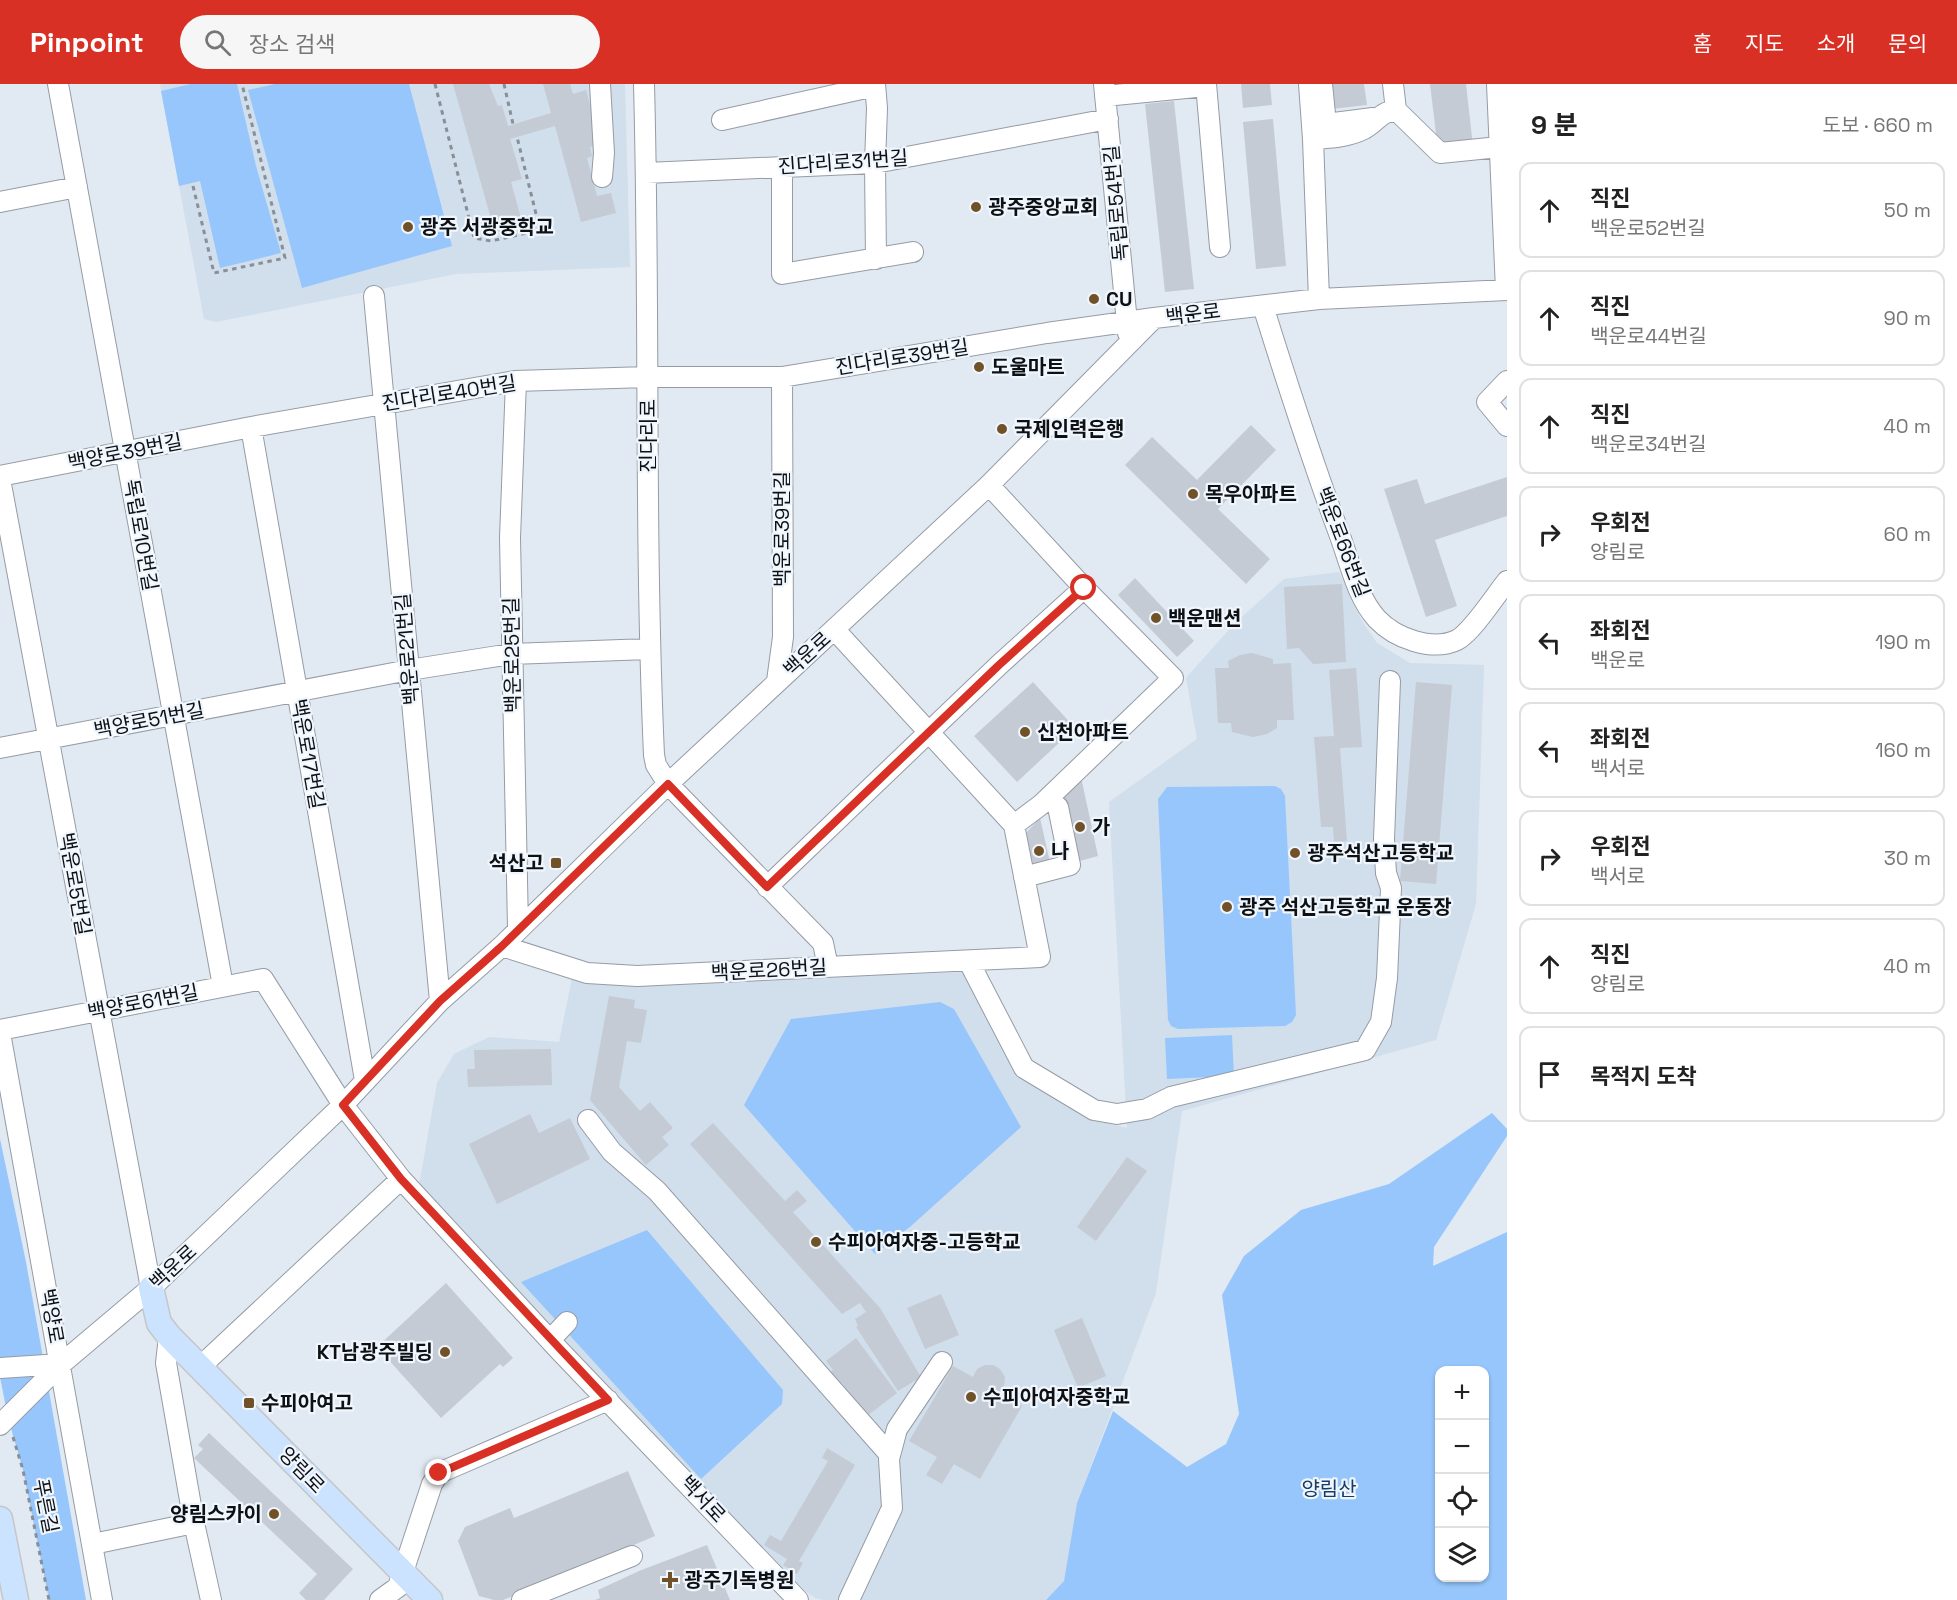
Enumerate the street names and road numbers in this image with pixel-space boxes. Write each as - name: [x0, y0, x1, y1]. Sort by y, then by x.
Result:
- street label: 진다리로31번길: [777, 144, 909, 180]
- street label: 독립로54번길: [1098, 144, 1134, 262]
- street label: 백운로: [1164, 298, 1222, 330]
- street label: 진다리로39번길: [833, 334, 971, 380]
- street label: 진다리로40번길: [380, 370, 518, 416]
- street label: 진다리로: [635, 399, 661, 473]
- street label: 백양로39번길: [65, 428, 185, 476]
- street label: 백운로39번길: [769, 471, 795, 587]
- street label: 독립로10번길: [118, 477, 164, 593]
- street label: 백운로66번길: [1310, 483, 1376, 601]
- street label: 백운로21번길: [389, 592, 425, 706]
- street label: 백운로25번길: [498, 597, 526, 713]
- street label: 백운로: [778, 626, 836, 682]
- street label: 백양로51번길: [92, 697, 206, 743]
- street label: 백운로17번길: [286, 697, 330, 811]
- street label: 백운로5번길: [53, 831, 97, 937]
- street label: 백운로26번길: [710, 954, 828, 986]
- street label: 백양로61번길: [85, 978, 201, 1026]
- street label: 백운로: [144, 1239, 202, 1295]
- street label: 백양로: [34, 1287, 70, 1345]
- street label: 양림로: [273, 1441, 331, 1499]
- street label: 백서로: [675, 1470, 731, 1528]
- street label: 푸른길: [28, 1476, 64, 1536]

